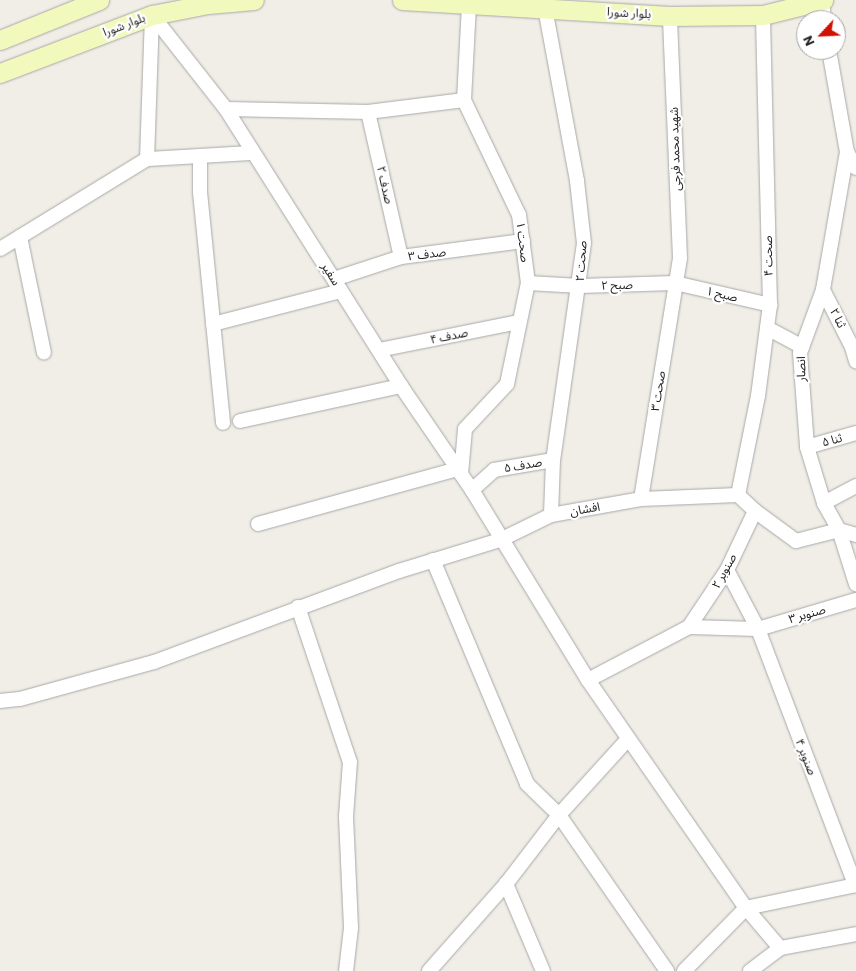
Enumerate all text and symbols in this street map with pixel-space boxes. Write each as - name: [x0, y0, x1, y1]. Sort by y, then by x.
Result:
- street label: بلوار شورا: [607, 5, 651, 21]
- street label: بلوار شورا: [101, 10, 147, 40]
- north arrow: [796, 10, 846, 60]
- text: N: [798, 33, 818, 49]
- street label: شهید محمد فرجی: [666, 107, 684, 191]
- street label: صدف ۲: [374, 165, 396, 205]
- street label: صحت ۱: [513, 221, 533, 263]
- street label: صحت ۴: [760, 235, 776, 277]
- street label: صحت ۲: [572, 240, 590, 282]
- street label: صدف ۳: [407, 245, 447, 263]
- street label: سفیر: [318, 260, 344, 288]
- street label: صبح ۲: [601, 277, 633, 293]
- street label: صبح ۱: [705, 283, 739, 305]
- street label: ثنا ۲: [827, 306, 849, 330]
- street label: صدف ۴: [429, 325, 469, 347]
- street label: انصار: [794, 356, 808, 382]
- street label: صحت ۳: [648, 370, 668, 412]
- street label: ثنا ۵: [820, 430, 844, 450]
- street label: صدف ۵: [503, 455, 543, 475]
- street label: افشان: [569, 499, 601, 519]
- street label: صنوبر ۲: [709, 551, 739, 591]
- street label: صنوبر ۳: [787, 602, 827, 626]
- street label: صنوبر ۴: [792, 737, 820, 777]

